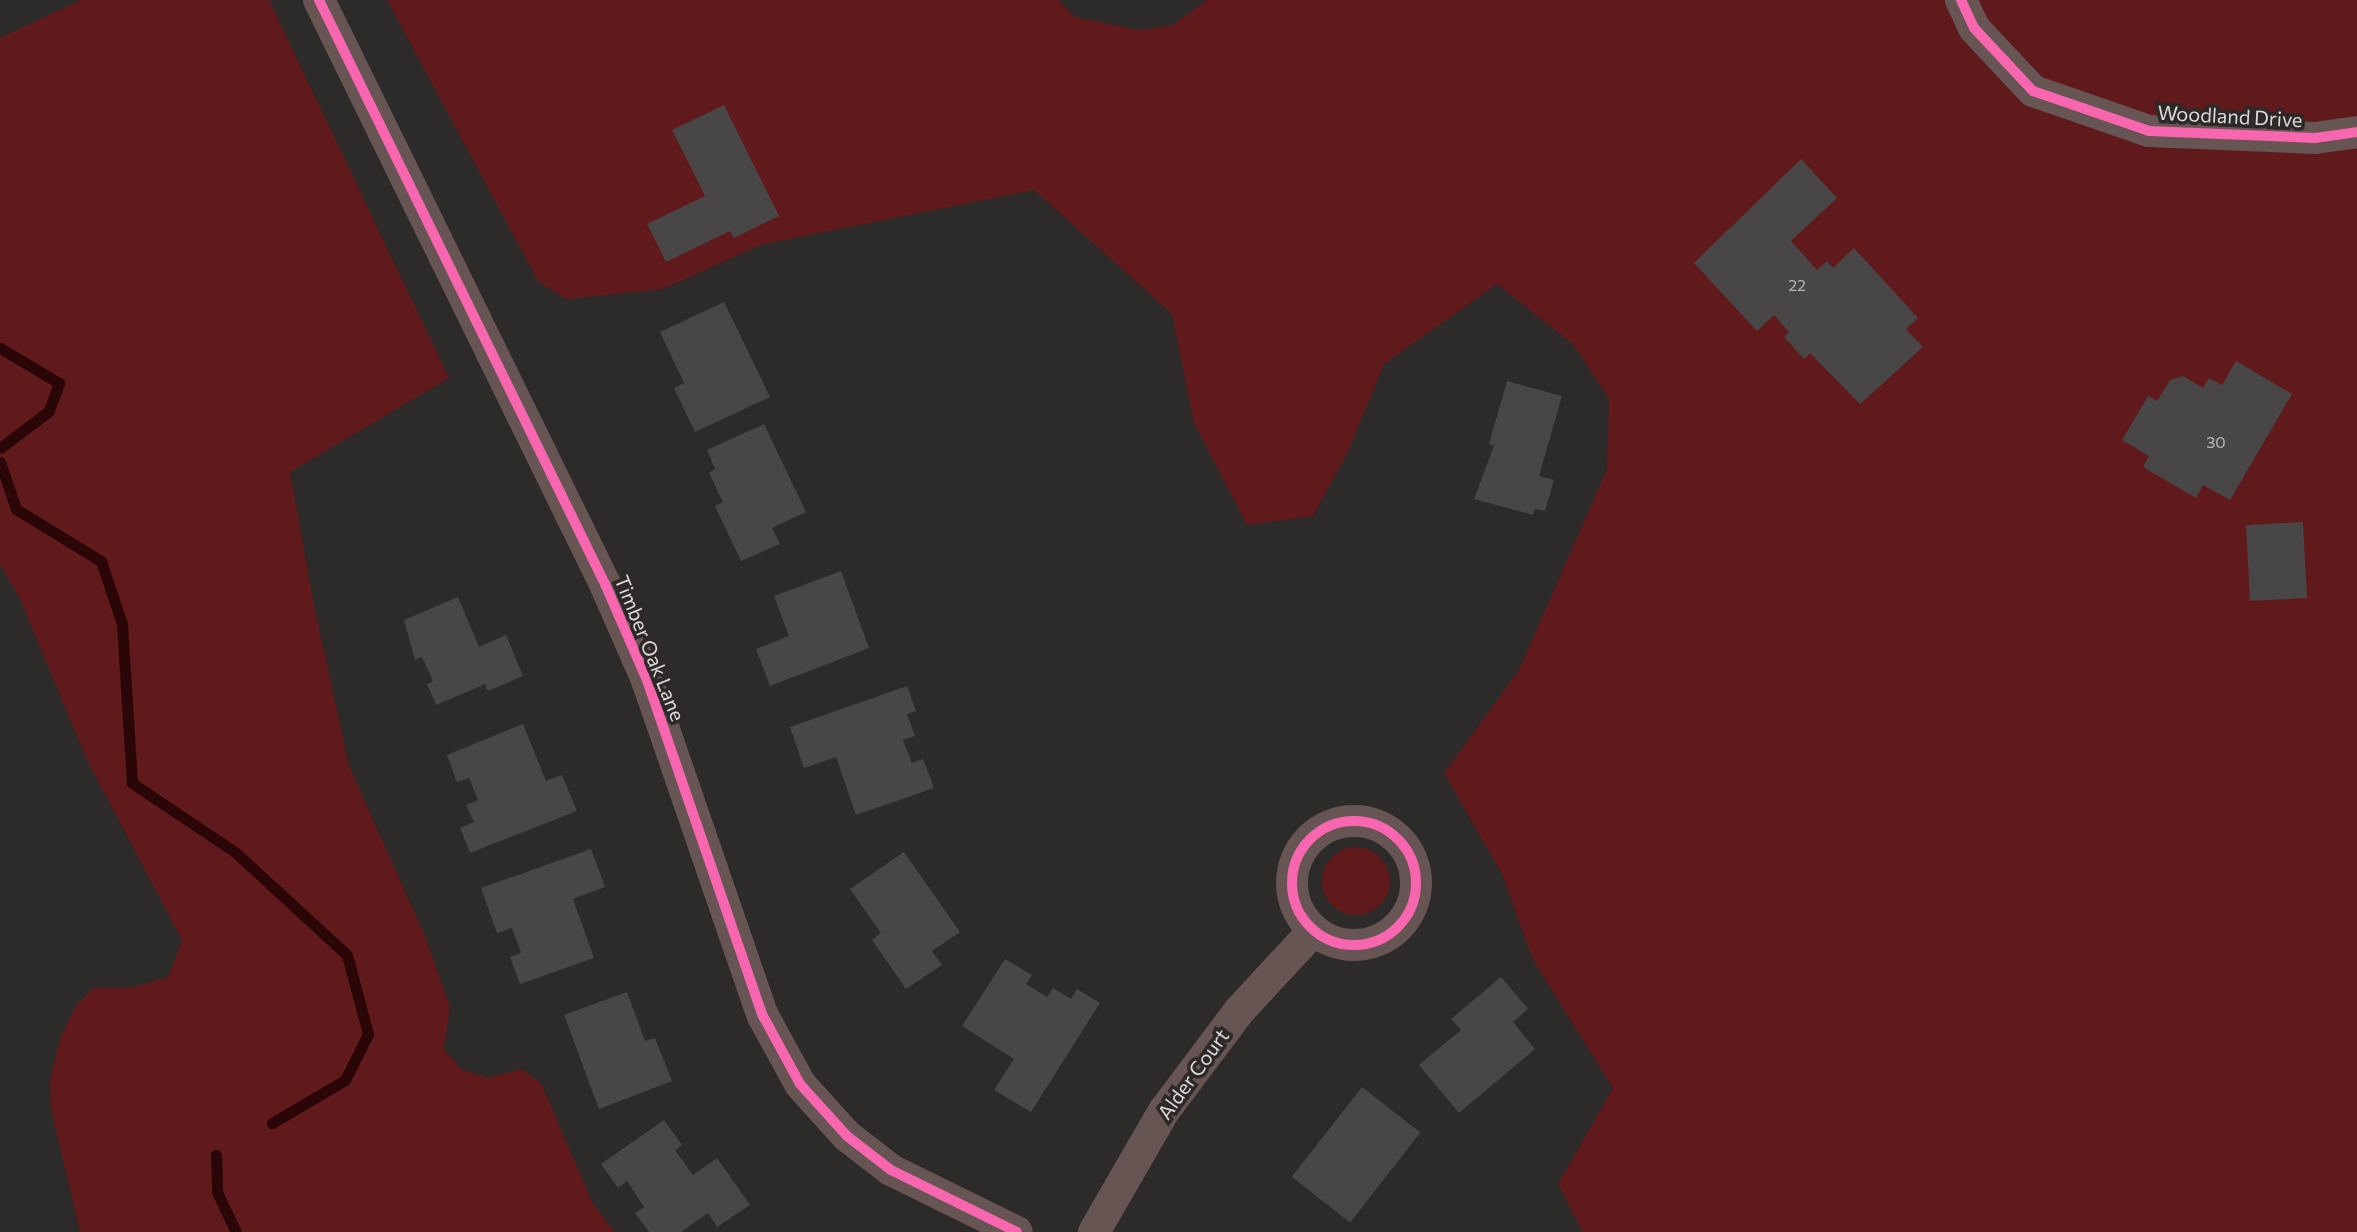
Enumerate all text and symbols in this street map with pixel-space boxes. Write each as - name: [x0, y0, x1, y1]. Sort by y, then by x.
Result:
- street label: Woodland Drive: [2157, 100, 2303, 132]
- house number: 22: [1788, 275, 1806, 295]
- house number: 30: [2206, 432, 2226, 452]
- street label: Timber Oak Lane: [610, 572, 690, 724]
- street label: Alder Court: [1152, 1024, 1234, 1124]

